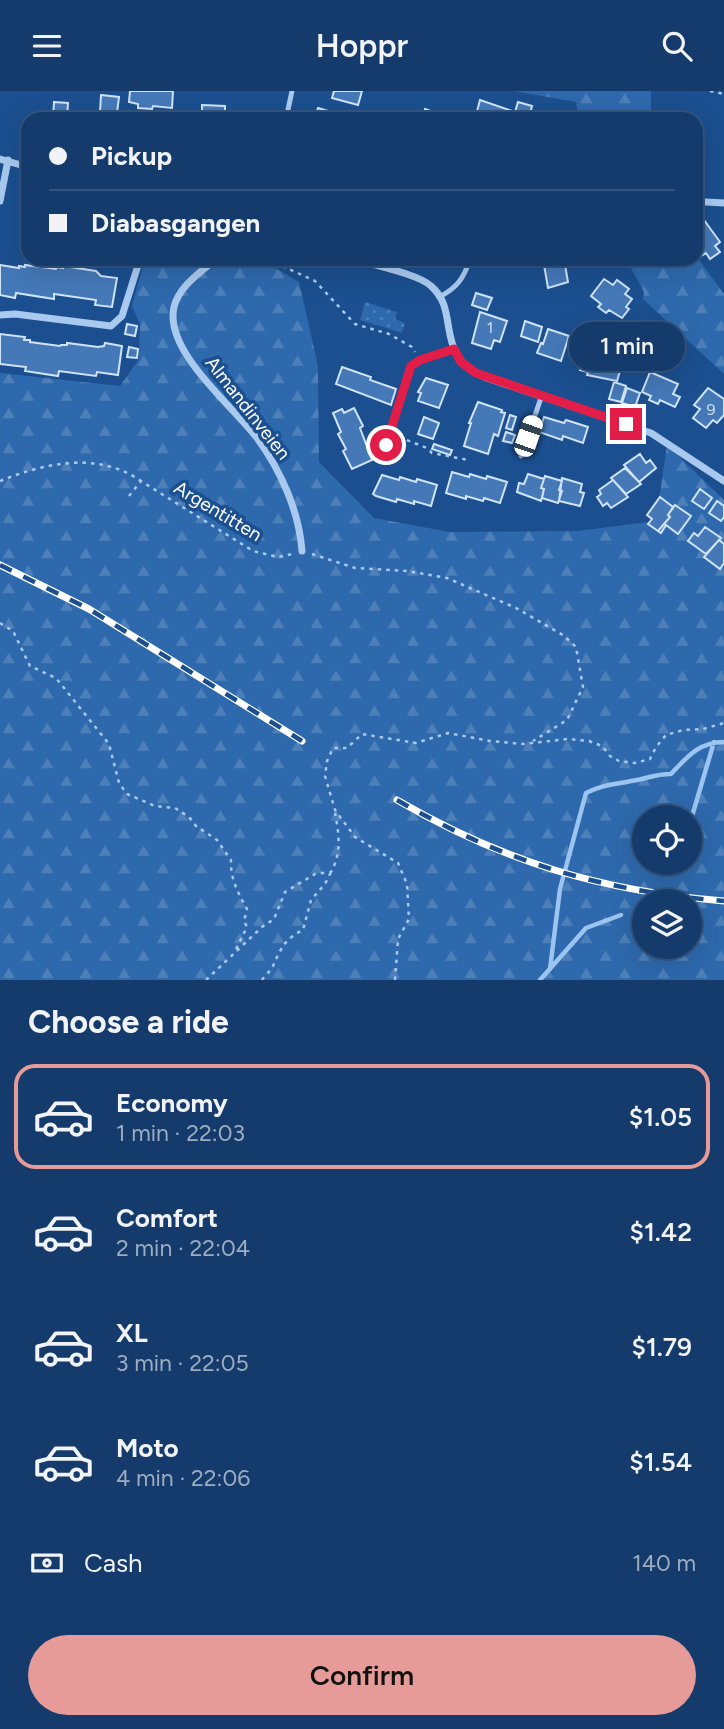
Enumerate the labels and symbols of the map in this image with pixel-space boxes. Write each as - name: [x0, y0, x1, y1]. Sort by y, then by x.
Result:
- house number: 1: [487, 318, 493, 337]
- callout: 1 min: [568, 323, 684, 371]
- street label: Almandinveien: [200, 352, 296, 464]
- house number: 9: [706, 400, 716, 419]
- route end: [610, 408, 642, 440]
- car: [512, 413, 545, 459]
- route start: [370, 429, 402, 461]
- street label: Argentitten: [170, 476, 266, 546]

